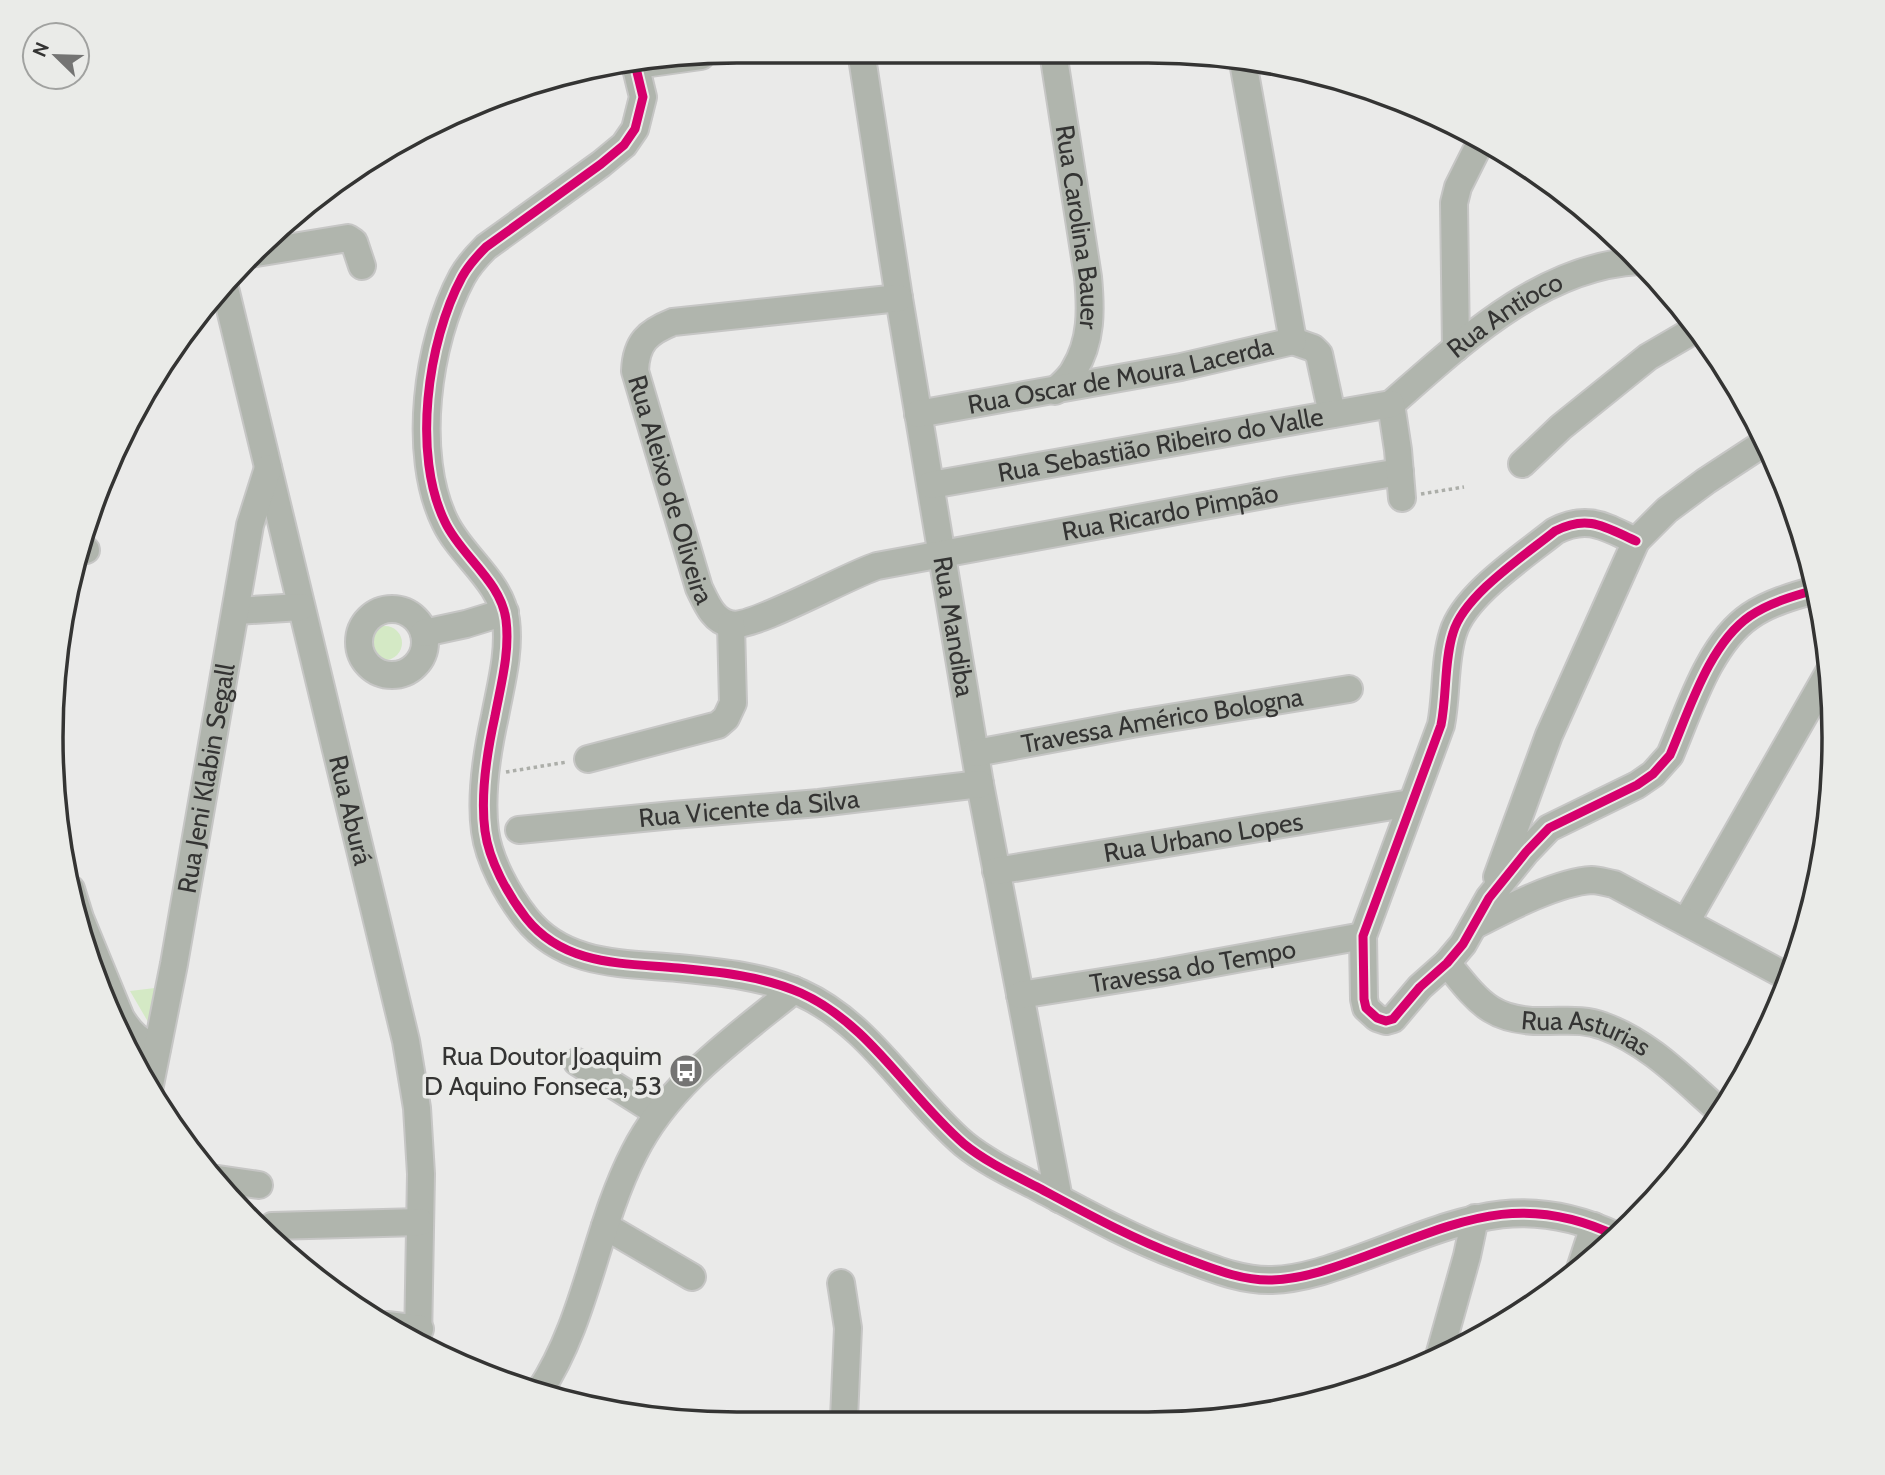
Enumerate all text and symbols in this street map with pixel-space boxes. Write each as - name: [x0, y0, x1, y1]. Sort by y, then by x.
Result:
- north arrow: [21, 21, 91, 91]
- text: N: [28, 39, 54, 60]
- street label: Rua Carolina Bauer: [1049, 123, 1106, 332]
- street label: Rua Antioco: [1440, 266, 1568, 365]
- street label: Rua Oscar de Moura Lacerda: [965, 330, 1277, 421]
- street label: Rua Aleixo de Oliveira: [621, 371, 721, 610]
- street label: Rua Sebastião Ribeiro do Valle: [995, 400, 1326, 489]
- street label: Rua Ricardo Pimpão: [1059, 477, 1281, 548]
- street label: Rua Mandiba: [926, 554, 981, 700]
- street label: Rua Jeni Klabin Segall: [171, 661, 242, 896]
- street label: Travessa Américo Bologna: [1019, 681, 1306, 760]
- street label: Rua Aburá: [322, 752, 379, 869]
- street label: Rua Vicente da Silva: [637, 782, 862, 834]
- street label: Rua Urbano Lopes: [1101, 805, 1305, 869]
- street label: Travessa do Tempo: [1087, 933, 1298, 1000]
- street label: Rua Asturias: [1520, 1004, 1657, 1063]
- place label: Rua Doutor Joaquim D Aquino Fonseca, 53: [424, 1040, 662, 1102]
- bus stop icon: Rua Doutor Joaquim D Aquino Fonseca, 53: [667, 1052, 705, 1090]

